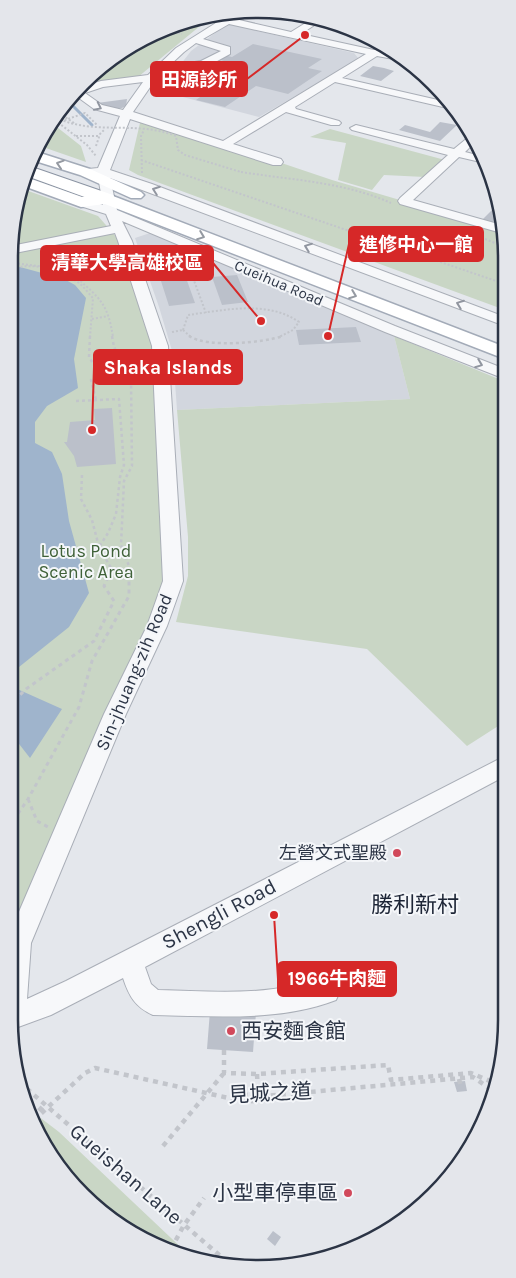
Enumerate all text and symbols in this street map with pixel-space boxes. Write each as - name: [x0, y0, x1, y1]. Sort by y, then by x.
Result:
- callout: 田源診所: [151, 62, 247, 96]
- text: 田源診所: [161, 69, 237, 91]
- one-way arrow: [93, 100, 102, 110]
- one-way arrow: [56, 160, 65, 170]
- one-way arrow: [152, 186, 160, 196]
- callout: 進修中心一館: [349, 227, 483, 261]
- one-way arrow: [197, 230, 205, 240]
- text: 進修中心一館: [359, 234, 473, 256]
- one-way arrow: [304, 243, 313, 253]
- callout: 清華大學高雄校區: [41, 246, 213, 280]
- text: 清華大學高雄校區: [51, 252, 203, 274]
- street label: Cueihua Road: [232, 256, 326, 310]
- one-way arrow: [348, 289, 357, 299]
- one-way arrow: [456, 300, 465, 310]
- callout: Shaka Islands: [94, 350, 242, 384]
- text: Shaka Islands: [104, 357, 232, 379]
- one-way arrow: [475, 358, 483, 368]
- park label: Lotus Pond Scenic Area: [38, 540, 134, 583]
- street label: Sin-jhuang-zih Road: [91, 590, 177, 754]
- place label: 左營文式聖殿: [279, 842, 387, 864]
- marker: 左營文式聖殿: [391, 847, 403, 859]
- street label: Shengli Road: [158, 874, 280, 954]
- district label: 勝利新村: [371, 892, 459, 918]
- callout: 1966牛肉麵: [278, 962, 396, 996]
- text: 1966牛肉麵: [288, 968, 386, 990]
- place label: 西安麵食館: [241, 1019, 346, 1043]
- marker: 西安麵食館: [225, 1025, 237, 1037]
- street label: 見城之道: [227, 1079, 313, 1107]
- street label: Gueishan Lane: [65, 1119, 187, 1229]
- place label: 小型車停車區: [212, 1181, 338, 1205]
- marker: 小型車停車區: [342, 1187, 354, 1199]

